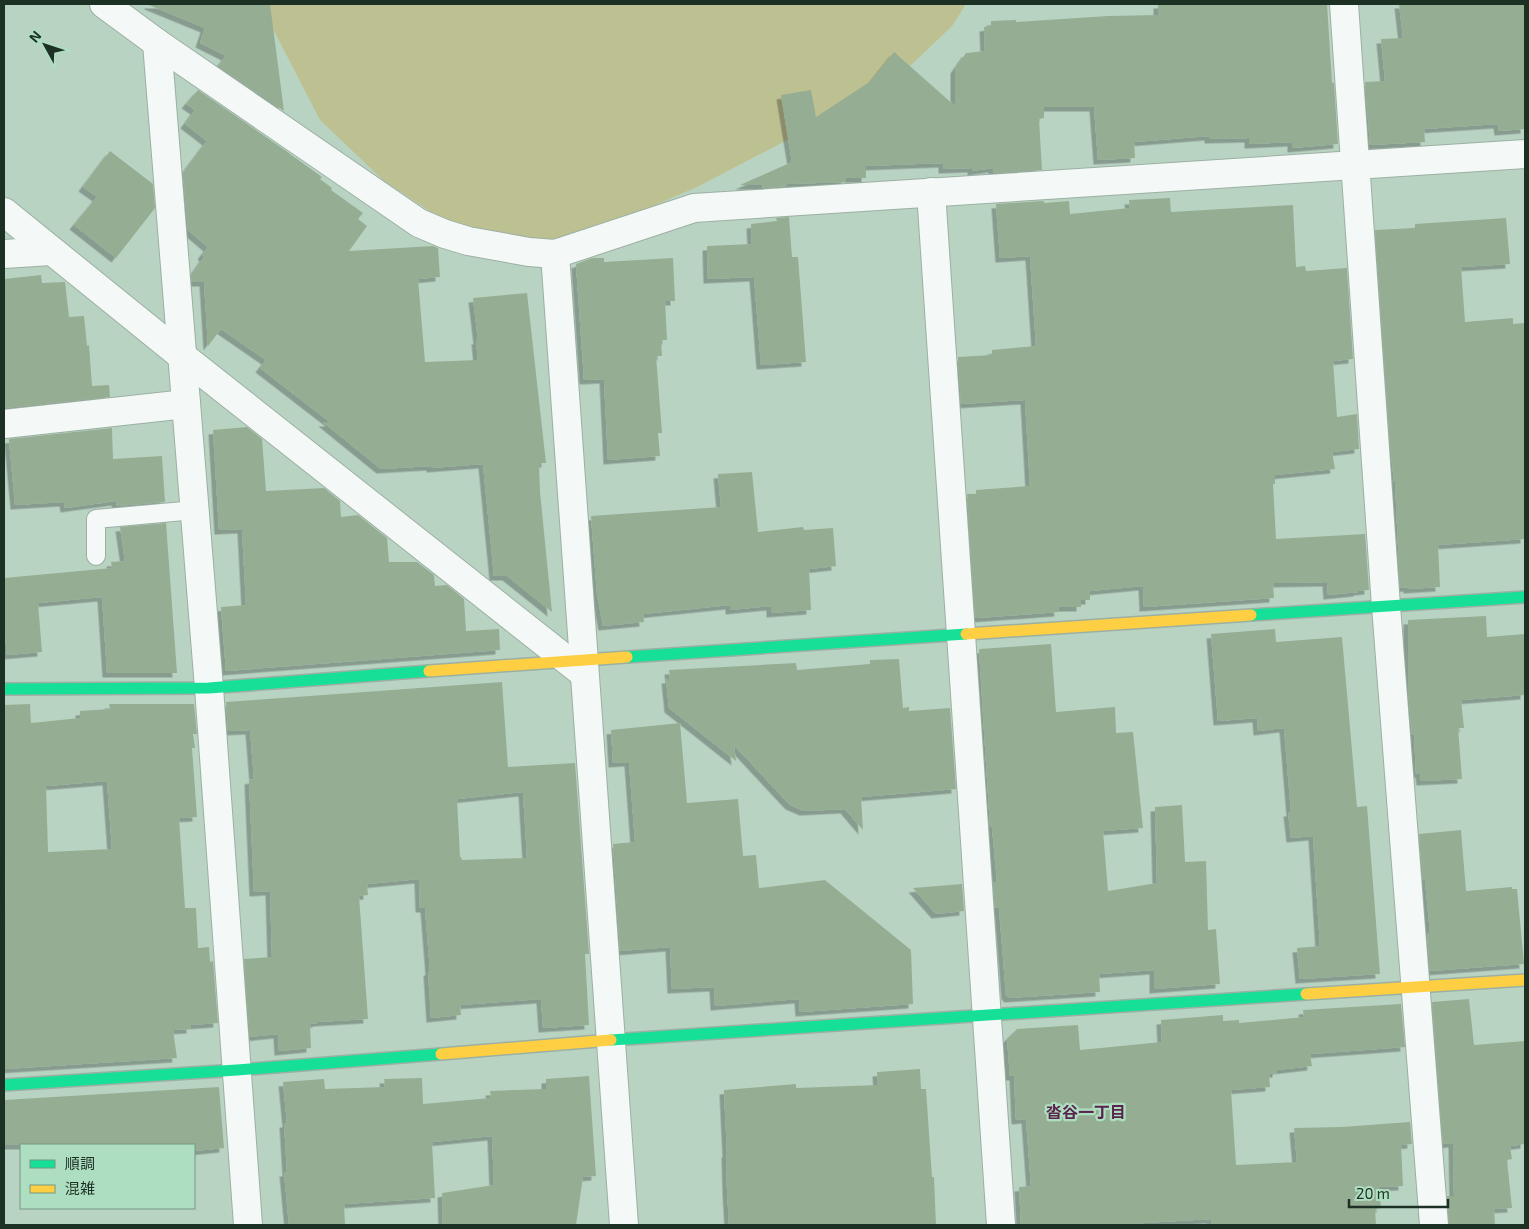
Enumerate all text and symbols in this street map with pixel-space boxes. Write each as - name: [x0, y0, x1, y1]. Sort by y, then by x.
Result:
- north arrow: [20, 20, 70, 70]
- text: N: [25, 27, 44, 46]
- district label: 沓谷一丁目: [1046, 1102, 1126, 1121]
- legend: [20, 1144, 195, 1209]
- text: 順調: [65, 1154, 95, 1172]
- scale bar: [1349, 1176, 1448, 1208]
- text: 混雑: [65, 1179, 95, 1197]
- text: 20 m: [1356, 1184, 1390, 1202]

